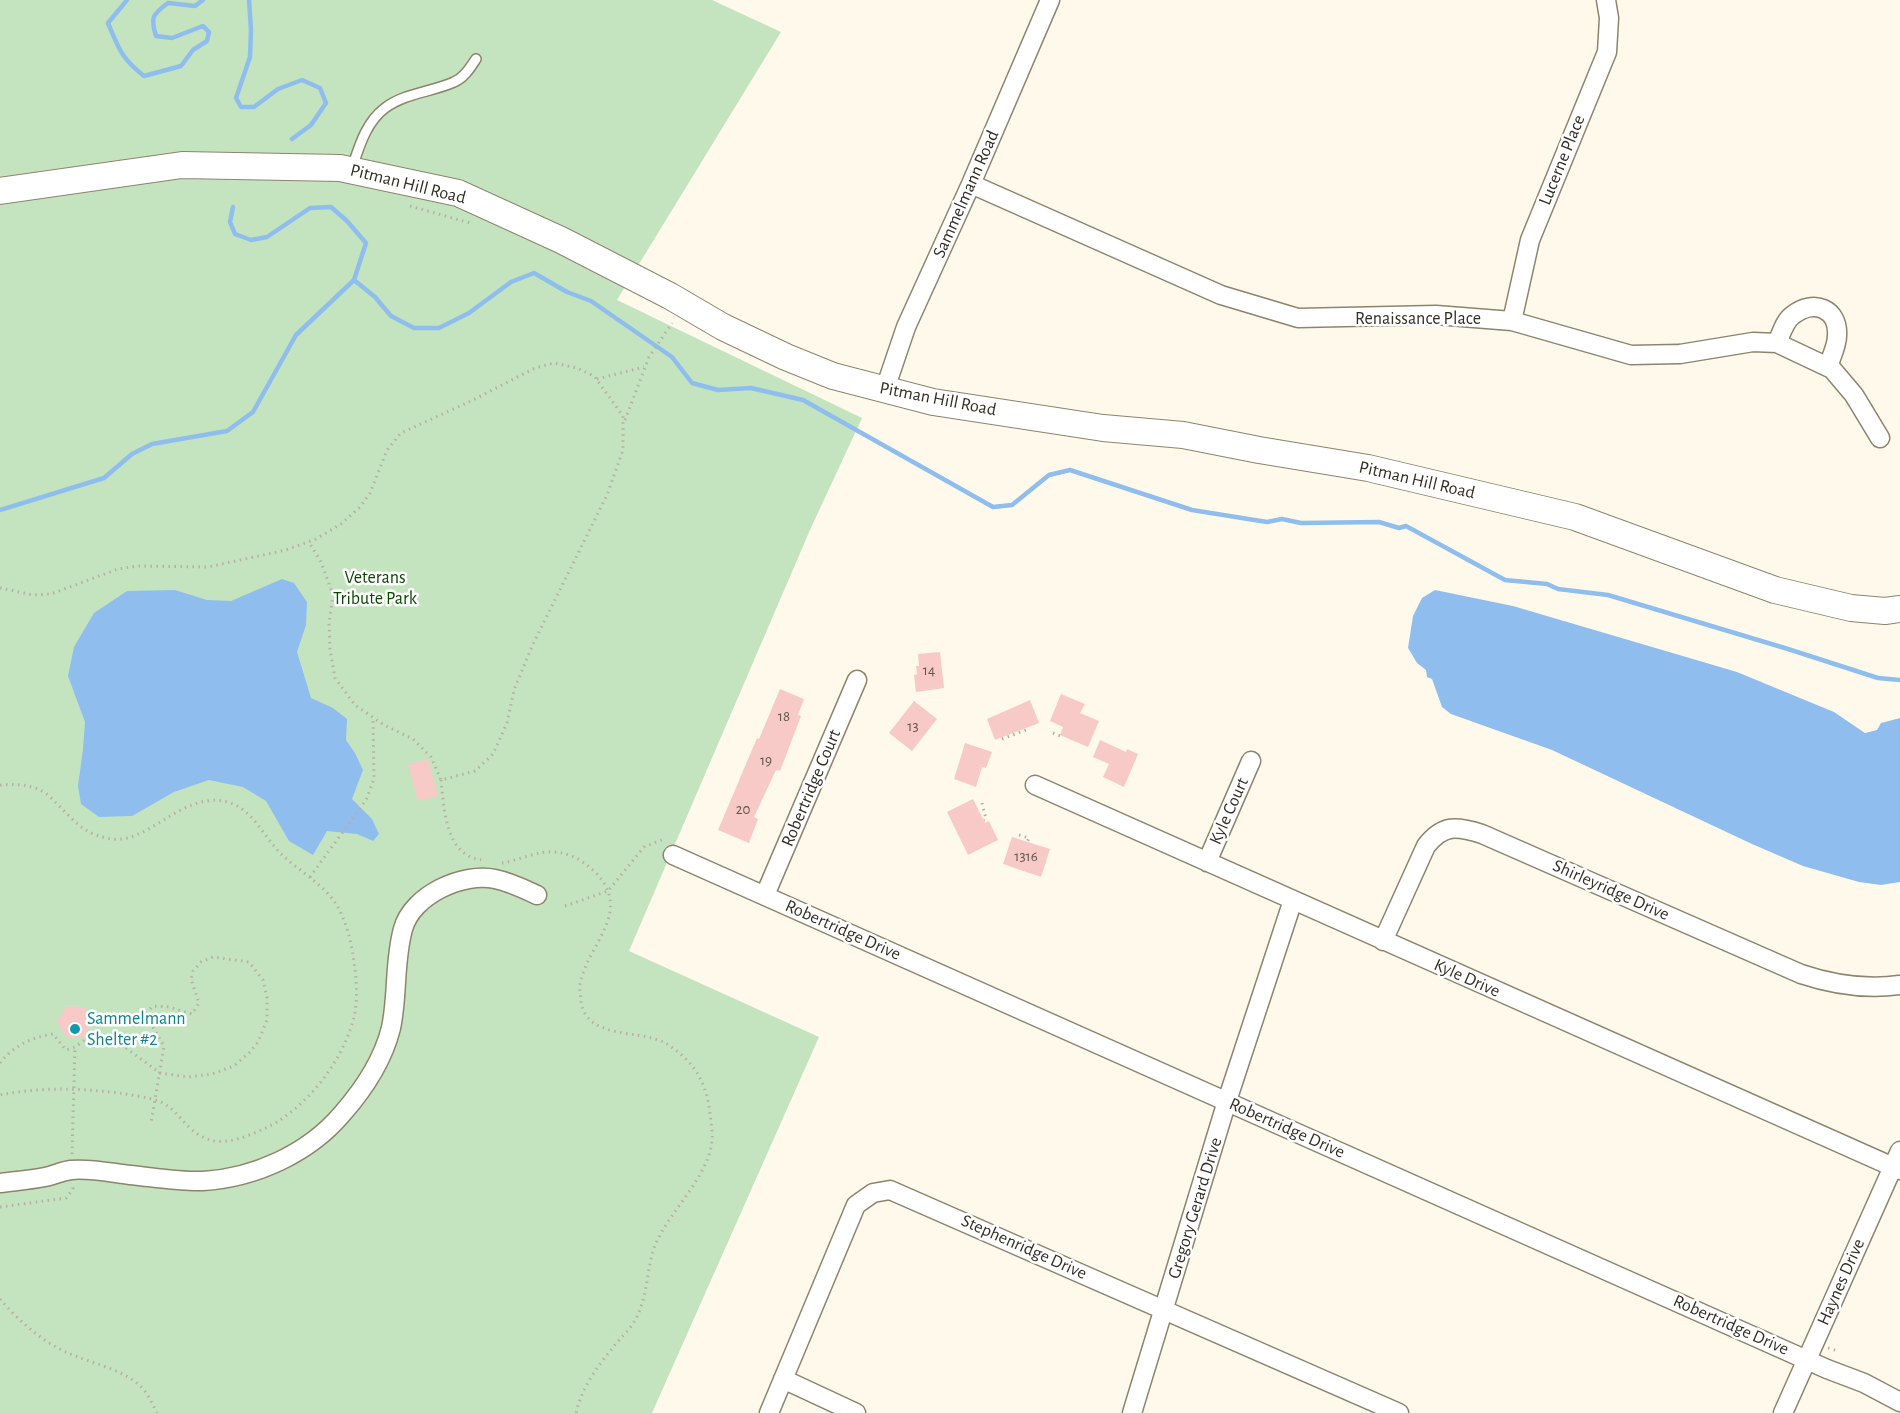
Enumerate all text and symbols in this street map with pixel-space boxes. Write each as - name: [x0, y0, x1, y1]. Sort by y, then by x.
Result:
- street label: Lucerne Place: [1534, 112, 1590, 208]
- street label: Sammelmann Road: [928, 127, 1004, 261]
- street label: Pitman Hill Road: [348, 159, 468, 209]
- street label: Renaissance Place: [1355, 308, 1481, 330]
- street label: Pitman Hill Road: [878, 377, 998, 421]
- street label: Pitman Hill Road: [1357, 456, 1477, 504]
- park label: Veterans Tribute Park: [333, 567, 417, 610]
- house number: 14: [923, 661, 935, 679]
- house number: 18: [778, 707, 790, 725]
- house number: 13: [907, 717, 919, 735]
- street label: Robertridge Court: [777, 726, 845, 850]
- house number: 19: [760, 751, 772, 769]
- street label: Kyle Court: [1205, 774, 1253, 848]
- house number: 20: [736, 800, 750, 818]
- house number: 1316: [1014, 847, 1038, 865]
- street label: Shirleyridge Drive: [1549, 855, 1673, 925]
- street label: Robertridge Drive: [782, 895, 904, 965]
- street label: Kyle Drive: [1431, 954, 1503, 1002]
- place label: Sammelmann Shelter #2: [87, 1008, 186, 1050]
- marker: Sammelmann Shelter #2: [68, 1022, 82, 1036]
- street label: Robertridge Drive: [1226, 1093, 1348, 1163]
- street label: Gregory Gerard Drive: [1163, 1135, 1227, 1281]
- street label: Stephenridge Drive: [958, 1210, 1090, 1284]
- street label: Haynes Drive: [1812, 1235, 1870, 1329]
- street label: Robertridge Drive: [1670, 1290, 1792, 1360]

